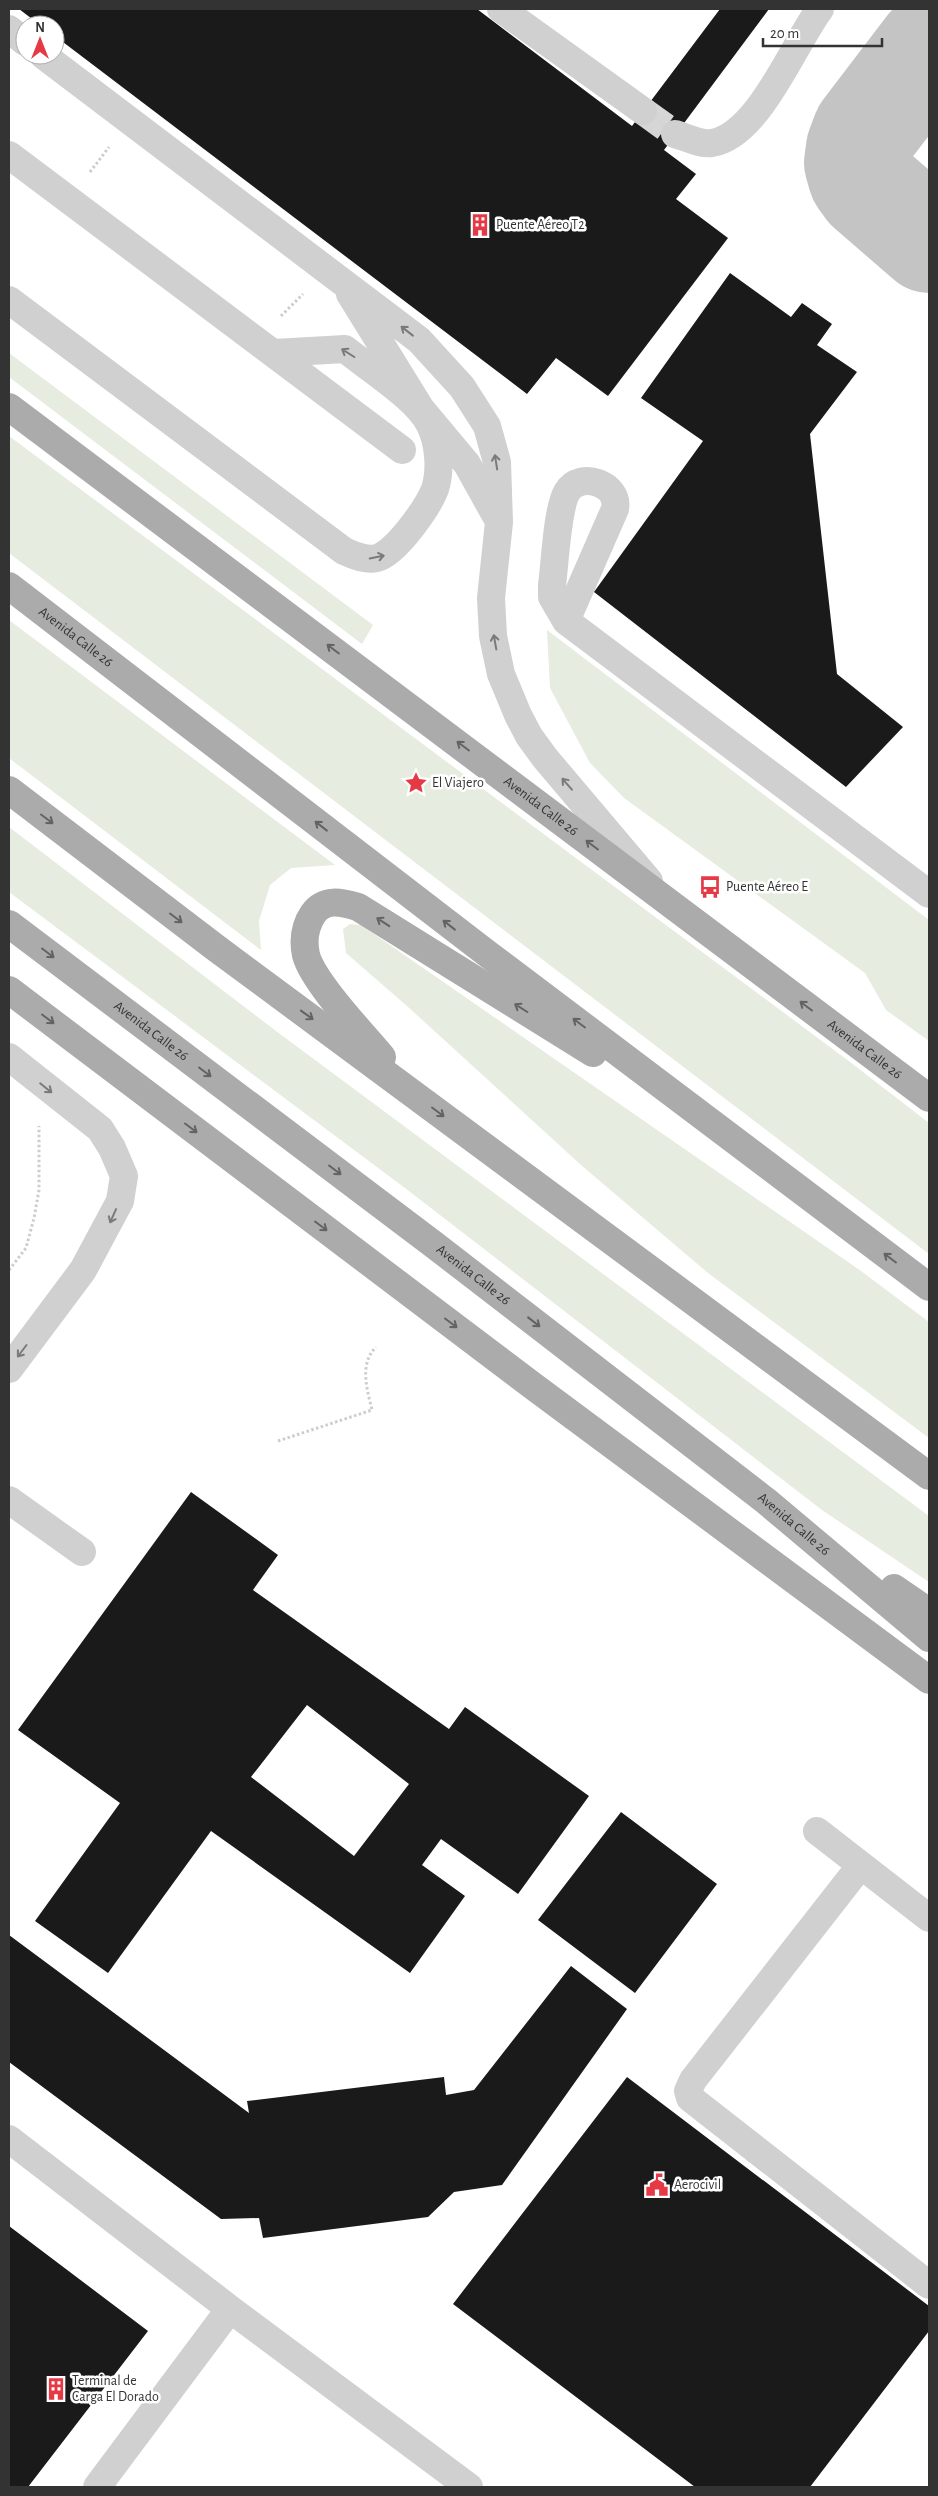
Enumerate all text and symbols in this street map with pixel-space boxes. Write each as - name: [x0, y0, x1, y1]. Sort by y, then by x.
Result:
- north arrow: [15, 15, 65, 65]
- scale bar: [763, 15, 882, 47]
- text: N: [35, 21, 45, 35]
- text: 20 m: [770, 26, 799, 41]
- building icon: Puente Aéreo T2: [467, 212, 493, 238]
- place label: Puente Aéreo T2: [496, 218, 585, 232]
- one-way arrow: [400, 326, 414, 336]
- one-way arrow: [341, 347, 355, 357]
- one-way arrow: [491, 455, 501, 471]
- one-way arrow: [369, 552, 385, 561]
- street label: Avenida Calle 26: [36, 604, 115, 670]
- one-way arrow: [489, 634, 499, 650]
- one-way arrow: [326, 644, 340, 654]
- one-way arrow: [457, 741, 470, 752]
- place icon: El Viajero: [403, 770, 429, 796]
- street label: Avenida Calle 26: [501, 774, 581, 839]
- place label: El Viajero: [432, 776, 484, 790]
- one-way arrow: [562, 777, 573, 790]
- one-way arrow: [41, 813, 54, 824]
- one-way arrow: [314, 821, 328, 831]
- one-way arrow: [586, 840, 599, 851]
- bus stop icon: Puente Aéreo E: [697, 874, 723, 900]
- place label: Puente Aéreo E: [726, 880, 808, 894]
- one-way arrow: [170, 912, 183, 923]
- one-way arrow: [376, 917, 390, 927]
- one-way arrow: [442, 920, 456, 930]
- one-way arrow: [41, 948, 54, 959]
- street label: Avenida Calle 26: [111, 999, 191, 1064]
- one-way arrow: [799, 1001, 813, 1011]
- one-way arrow: [514, 1003, 528, 1013]
- one-way arrow: [300, 1010, 314, 1020]
- one-way arrow: [41, 1014, 54, 1025]
- one-way arrow: [573, 1017, 586, 1028]
- street label: Avenida Calle 26: [825, 1017, 904, 1082]
- one-way arrow: [198, 1067, 211, 1078]
- one-way arrow: [40, 1082, 53, 1093]
- one-way arrow: [431, 1106, 444, 1117]
- one-way arrow: [184, 1122, 197, 1133]
- one-way arrow: [328, 1165, 341, 1176]
- one-way arrow: [107, 1208, 117, 1223]
- one-way arrow: [314, 1220, 327, 1231]
- street label: Avenida Calle 26: [434, 1242, 513, 1308]
- one-way arrow: [883, 1253, 897, 1263]
- one-way arrow: [527, 1317, 541, 1327]
- one-way arrow: [444, 1318, 457, 1329]
- one-way arrow: [17, 1344, 28, 1357]
- street label: Avenida Calle 26: [755, 1490, 832, 1558]
- public building icon: Aerocivil: [644, 2172, 670, 2198]
- place label: Aerocivil: [674, 2178, 721, 2192]
- place label: Terminal de Carga El Dorado: [72, 2374, 159, 2404]
- building icon: Terminal de Carga El Dorado: [43, 2376, 69, 2402]

